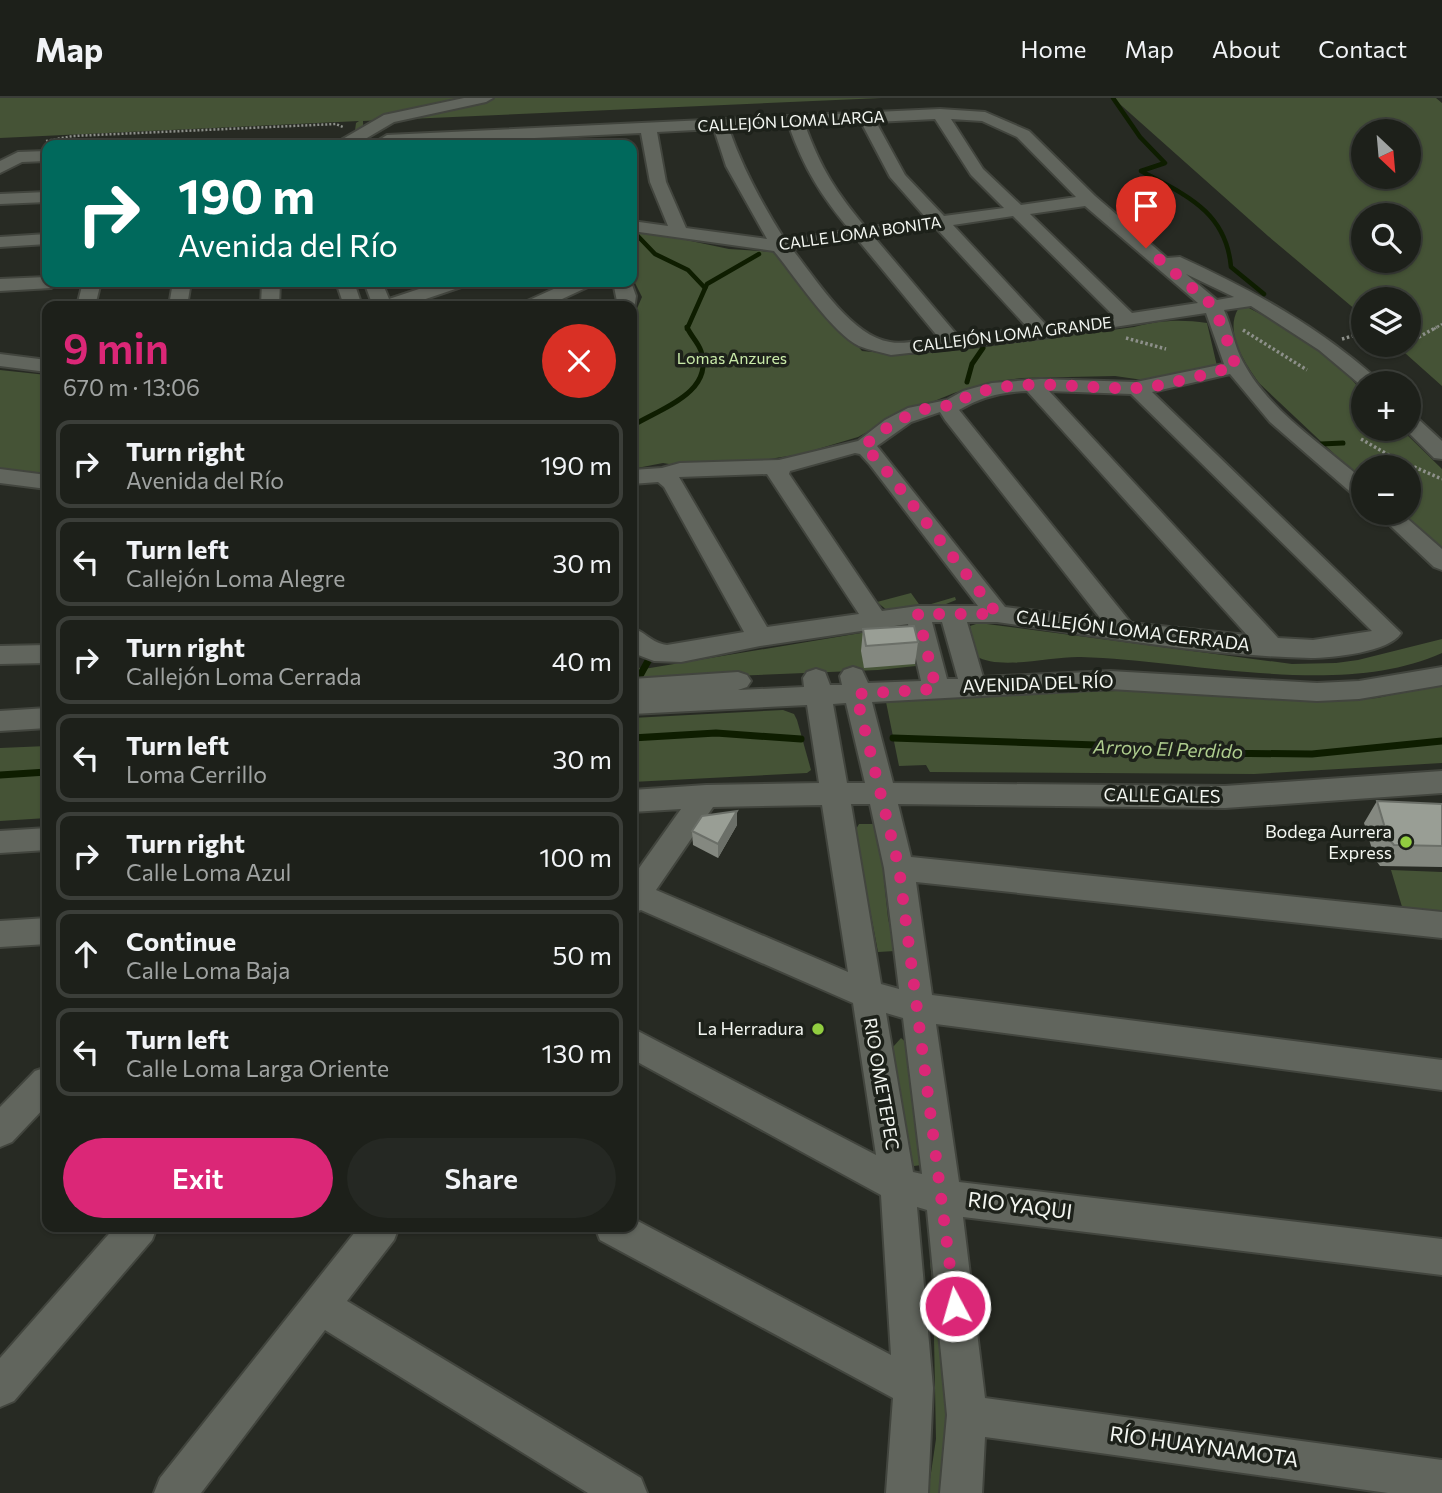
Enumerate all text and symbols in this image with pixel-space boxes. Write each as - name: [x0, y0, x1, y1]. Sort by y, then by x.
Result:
- text: Map: [35, 28, 103, 69]
- text: Home: [1021, 34, 1087, 63]
- text: Map: [1125, 34, 1174, 63]
- text: About: [1212, 34, 1280, 63]
- text: Contact: [1318, 34, 1407, 63]
- street label: CALLEJÓN LOMA LARGA: [697, 106, 885, 135]
- north arrow: [1351, 119, 1421, 189]
- map controls: [1351, 119, 1421, 525]
- text: 190 m: [178, 164, 315, 224]
- icon: right: [63, 168, 154, 259]
- pin: [1116, 176, 1176, 248]
- icon: arrive: [1127, 187, 1165, 225]
- button: search: [1351, 203, 1421, 273]
- street label: CALLE LOMA BONITA: [778, 212, 942, 253]
- text: Avenida del Río: [178, 224, 398, 264]
- button: layers: [1351, 287, 1421, 357]
- street label: CALLEJÓN LOMA GRANDE: [911, 312, 1113, 355]
- text: 9 min: [63, 321, 169, 373]
- button: close: [542, 324, 616, 398]
- park label: Lomas Anzures: [677, 348, 787, 367]
- button: +: [1351, 371, 1421, 441]
- text: 670 m · 13:06: [63, 373, 200, 401]
- text: Turn right: [126, 435, 245, 466]
- icon: right: [67, 445, 105, 483]
- text: 190 m: [540, 449, 612, 480]
- button: −: [1351, 455, 1421, 525]
- text: Avenida del Río: [126, 466, 284, 494]
- text: Turn left: [126, 533, 229, 564]
- icon: left: [67, 543, 105, 581]
- text: 30 m: [553, 547, 612, 578]
- text: Callejón Loma Alegre: [126, 564, 345, 592]
- street label: CALLEJÓN LOMA CERRADA: [1015, 605, 1251, 655]
- text: Turn right: [126, 631, 245, 662]
- icon: right: [67, 641, 105, 679]
- text: 40 m: [552, 645, 612, 676]
- text: Callejón Loma Cerrada: [126, 662, 362, 690]
- street label: AVENIDA DEL RÍO: [962, 669, 1114, 697]
- text: Turn left: [126, 729, 229, 760]
- water label: Arroyo El Perdido: [1092, 734, 1243, 763]
- icon: left: [67, 739, 105, 777]
- text: 30 m: [553, 743, 612, 774]
- text: Loma Cerrillo: [126, 760, 267, 788]
- street label: CALLE GALES: [1104, 783, 1221, 807]
- place label: Bodega Aurrera Express: [1265, 820, 1392, 863]
- text: Turn right: [126, 827, 245, 858]
- marker: Bodega Aurrera Express: [1398, 834, 1414, 850]
- icon: right: [67, 837, 105, 875]
- text: 100 m: [539, 841, 612, 872]
- text: Calle Loma Azul: [126, 858, 291, 886]
- text: Continue: [126, 925, 236, 956]
- icon: ahead: [67, 935, 105, 973]
- text: 50 m: [552, 939, 612, 970]
- text: Calle Loma Baja: [126, 956, 290, 984]
- street label: RIO OMETEPEC: [860, 1016, 904, 1152]
- place label: La Herradura: [697, 1017, 804, 1039]
- marker: La Herradura: [810, 1021, 826, 1037]
- text: Turn left: [126, 1023, 229, 1054]
- icon: left: [67, 1033, 105, 1071]
- text: 130 m: [541, 1037, 612, 1068]
- text: Calle Loma Larga Oriente: [126, 1054, 389, 1082]
- button: Exit: [63, 1138, 333, 1218]
- button: Share: [347, 1138, 616, 1218]
- street label: RIO YAQUI: [966, 1186, 1074, 1223]
- position arrow: [918, 1269, 992, 1343]
- street label: RÍO HUAYNAMOTA: [1108, 1420, 1300, 1471]

